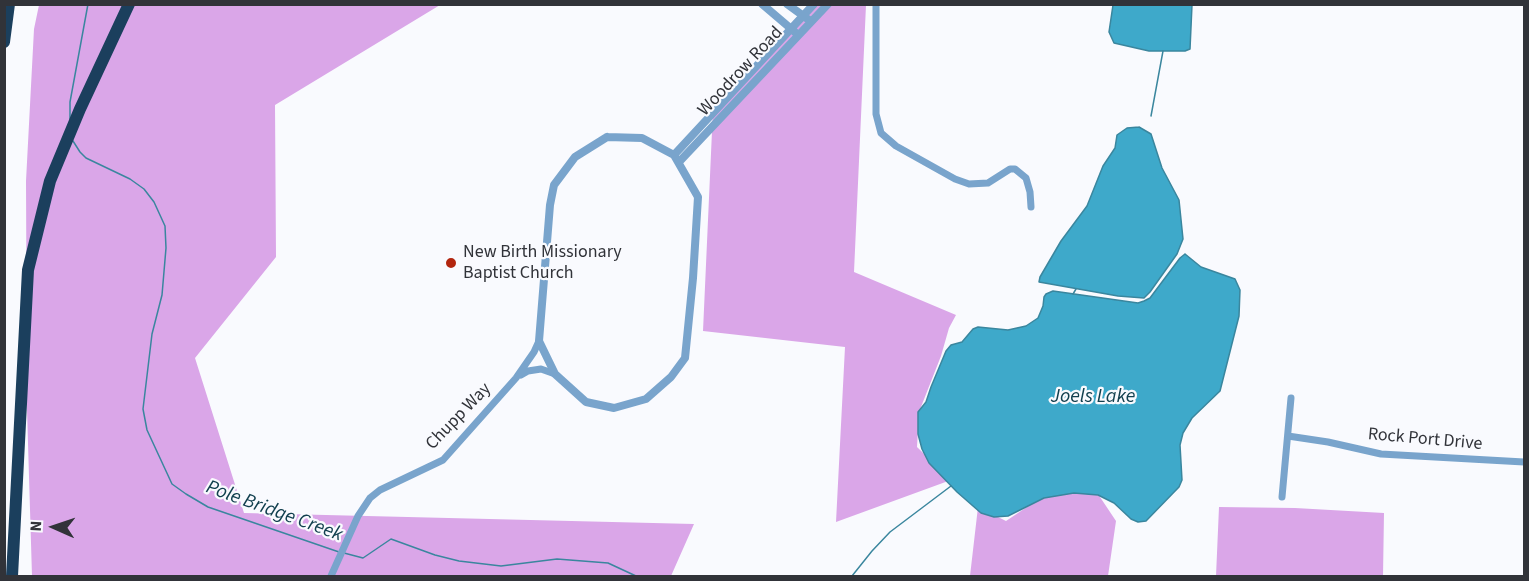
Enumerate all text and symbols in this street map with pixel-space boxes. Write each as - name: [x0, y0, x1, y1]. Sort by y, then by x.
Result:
- street label: Woodrow Road: [694, 23, 788, 121]
- place label: New Birth Missionary Baptist Church: [463, 242, 622, 284]
- marker: New Birth Missionary Baptist Church: [444, 256, 458, 270]
- street label: Chupp Way: [422, 379, 496, 455]
- water label: Joels Lake: [1051, 386, 1135, 410]
- street label: Rock Port Drive: [1367, 424, 1483, 456]
- water label: Pole Bridge Creek: [202, 476, 346, 548]
- north arrow: [24, 497, 84, 557]
- text: N: [25, 520, 47, 532]

